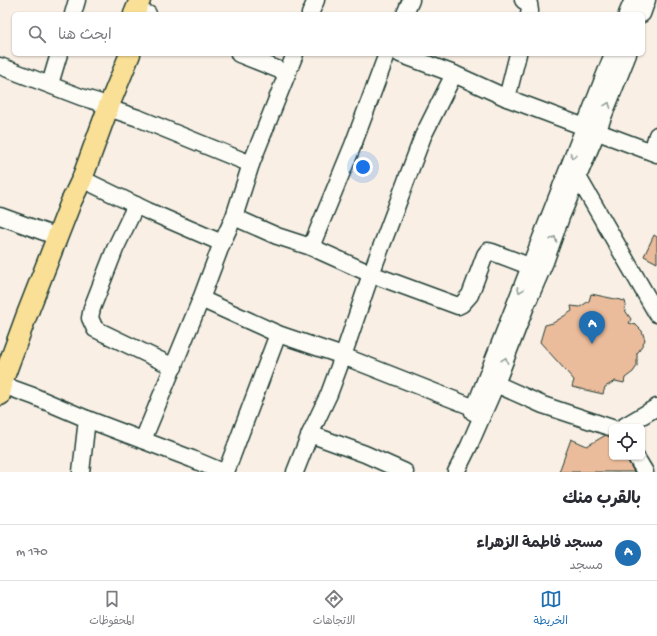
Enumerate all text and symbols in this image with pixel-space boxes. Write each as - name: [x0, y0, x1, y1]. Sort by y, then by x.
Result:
- search box: [12, 12, 645, 56]
- icon: search: [26, 23, 48, 45]
- text: ابحث هنا: [58, 27, 112, 45]
- one-way arrow: [603, 102, 611, 109]
- one-way arrow: [570, 152, 578, 159]
- your location: [353, 157, 373, 177]
- one-way arrow: [549, 236, 557, 243]
- one-way arrow: [517, 286, 525, 293]
- pin: A: [579, 311, 605, 344]
- one-way arrow: [501, 356, 509, 363]
- map controls: [609, 424, 645, 460]
- button: locate: [609, 424, 645, 460]
- text: بالقرب منك: [562, 490, 641, 510]
- text: مسجد فاطمة الزهراء: [476, 535, 603, 553]
- text: 170 m: [16, 545, 48, 560]
- text: A: [624, 545, 632, 560]
- text: مسجد: [570, 559, 603, 574]
- tab: المحفوظات: [89, 588, 134, 630]
- tab: الاتجاهات: [313, 588, 355, 630]
- tab: الخريطة: [534, 588, 568, 630]

